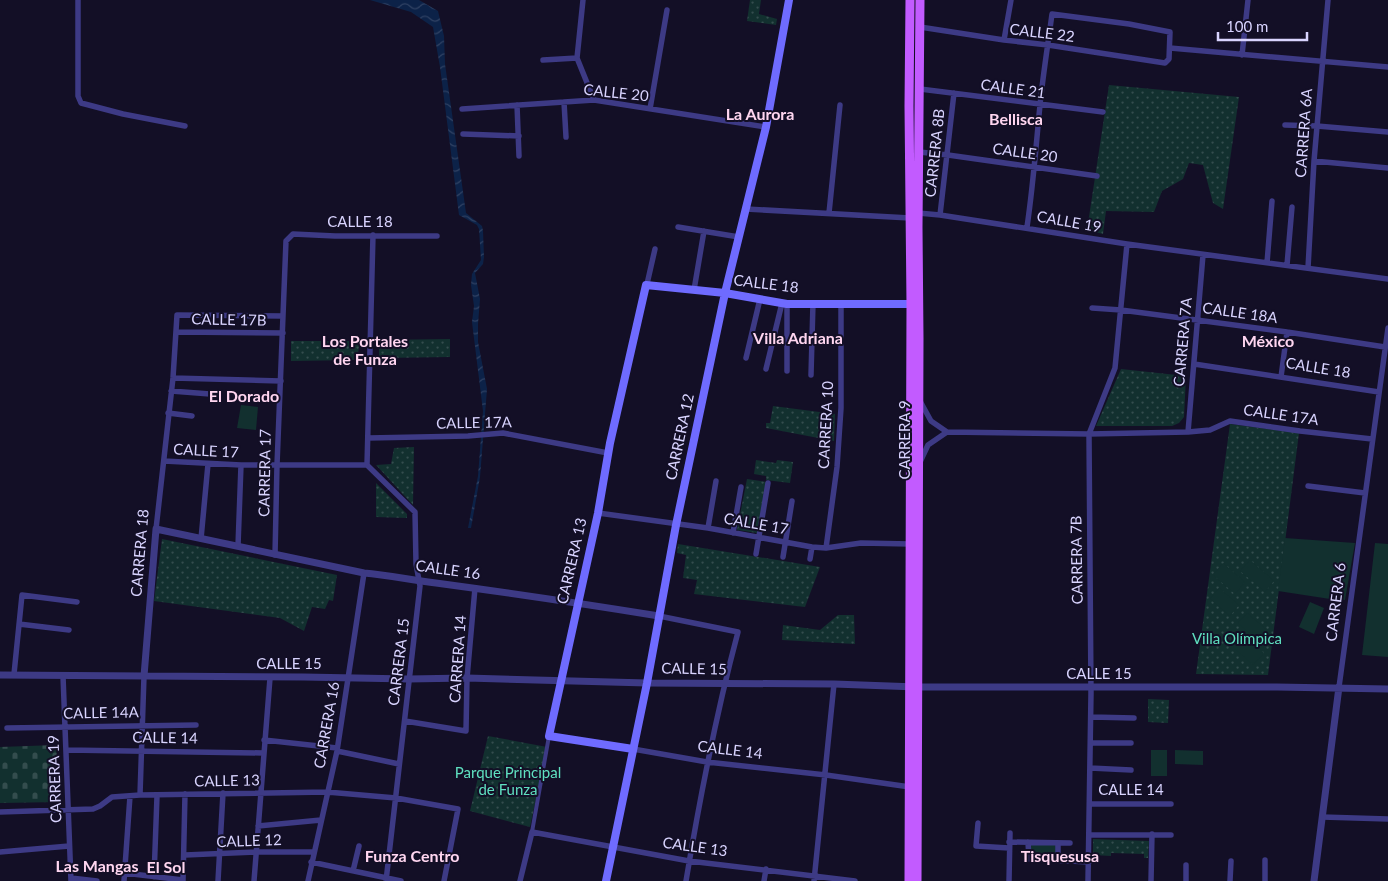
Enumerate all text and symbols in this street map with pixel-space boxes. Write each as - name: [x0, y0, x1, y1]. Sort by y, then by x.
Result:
- scale bar: [1218, 10, 1307, 42]
- text: 100 m: [1226, 17, 1268, 35]
- street label: CALLE 22: [1009, 19, 1076, 45]
- street label: CALLE 21: [979, 75, 1047, 101]
- street label: CALLE 20: [583, 80, 650, 104]
- street label: CARRERA 6A: [1291, 87, 1315, 178]
- district label: La Aurora: [726, 104, 794, 123]
- street label: CARRERA 8B: [920, 108, 948, 198]
- district label: Bellisca: [989, 109, 1043, 128]
- street label: CALLE 20: [991, 139, 1059, 166]
- street label: CALLE 19: [1035, 206, 1103, 236]
- street label: CALLE 18: [327, 212, 393, 230]
- street label: CALLE 18: [733, 270, 800, 296]
- street label: CARRERA 7A: [1169, 296, 1195, 387]
- street label: CALLE 18A: [1201, 298, 1280, 326]
- street label: CALLE 17B: [191, 309, 267, 329]
- district label: Villa Adriana: [752, 328, 843, 347]
- district label: Los Portales de Funza: [322, 331, 408, 368]
- district label: México: [1242, 331, 1294, 350]
- street label: CALLE 18: [1284, 353, 1352, 381]
- street label: CARRERA 10: [814, 380, 836, 469]
- district label: El Dorado: [209, 386, 279, 405]
- street label: CARRERA 12: [661, 392, 697, 482]
- street label: CARRERA 9: [895, 400, 913, 480]
- street label: CALLE 17A: [1242, 400, 1321, 428]
- street label: CALLE 17A: [436, 412, 513, 432]
- street label: CARRERA 17: [254, 429, 274, 517]
- street label: CALLE 17: [173, 439, 240, 461]
- street label: CARRERA 18: [126, 508, 152, 597]
- street label: CALLE 17: [722, 508, 790, 538]
- street label: CARRERA 7B: [1066, 515, 1086, 605]
- street label: CARRERA 13: [552, 516, 590, 606]
- street label: CALLE 16: [414, 556, 482, 583]
- street label: CARRERA 6: [1321, 561, 1349, 642]
- street label: CARRERA 14: [445, 614, 469, 703]
- street label: CARRERA 15: [384, 617, 412, 707]
- park label: Villa Olímpica: [1192, 629, 1282, 647]
- street label: CALLE 15: [256, 654, 322, 672]
- street label: CALLE 15: [661, 658, 727, 678]
- street label: CALLE 15: [1066, 664, 1132, 682]
- street label: CARRERA 16: [310, 680, 343, 770]
- street label: CALLE 14A: [63, 702, 140, 722]
- street label: CALLE 14: [132, 727, 198, 747]
- street label: CARRERA 19: [43, 735, 65, 823]
- street label: CALLE 14: [697, 736, 764, 762]
- park label: Parque Principal de Funza: [455, 763, 561, 798]
- street label: CALLE 13: [194, 770, 260, 790]
- street label: CALLE 14: [1098, 780, 1164, 798]
- street label: CALLE 12: [216, 830, 282, 850]
- street label: CALLE 13: [661, 833, 729, 859]
- district label: Funza Centro: [365, 846, 459, 865]
- district label: Tisquesusa: [1021, 846, 1099, 865]
- district label: Las Mangas: [55, 856, 139, 875]
- district label: El Sol: [147, 857, 185, 876]

